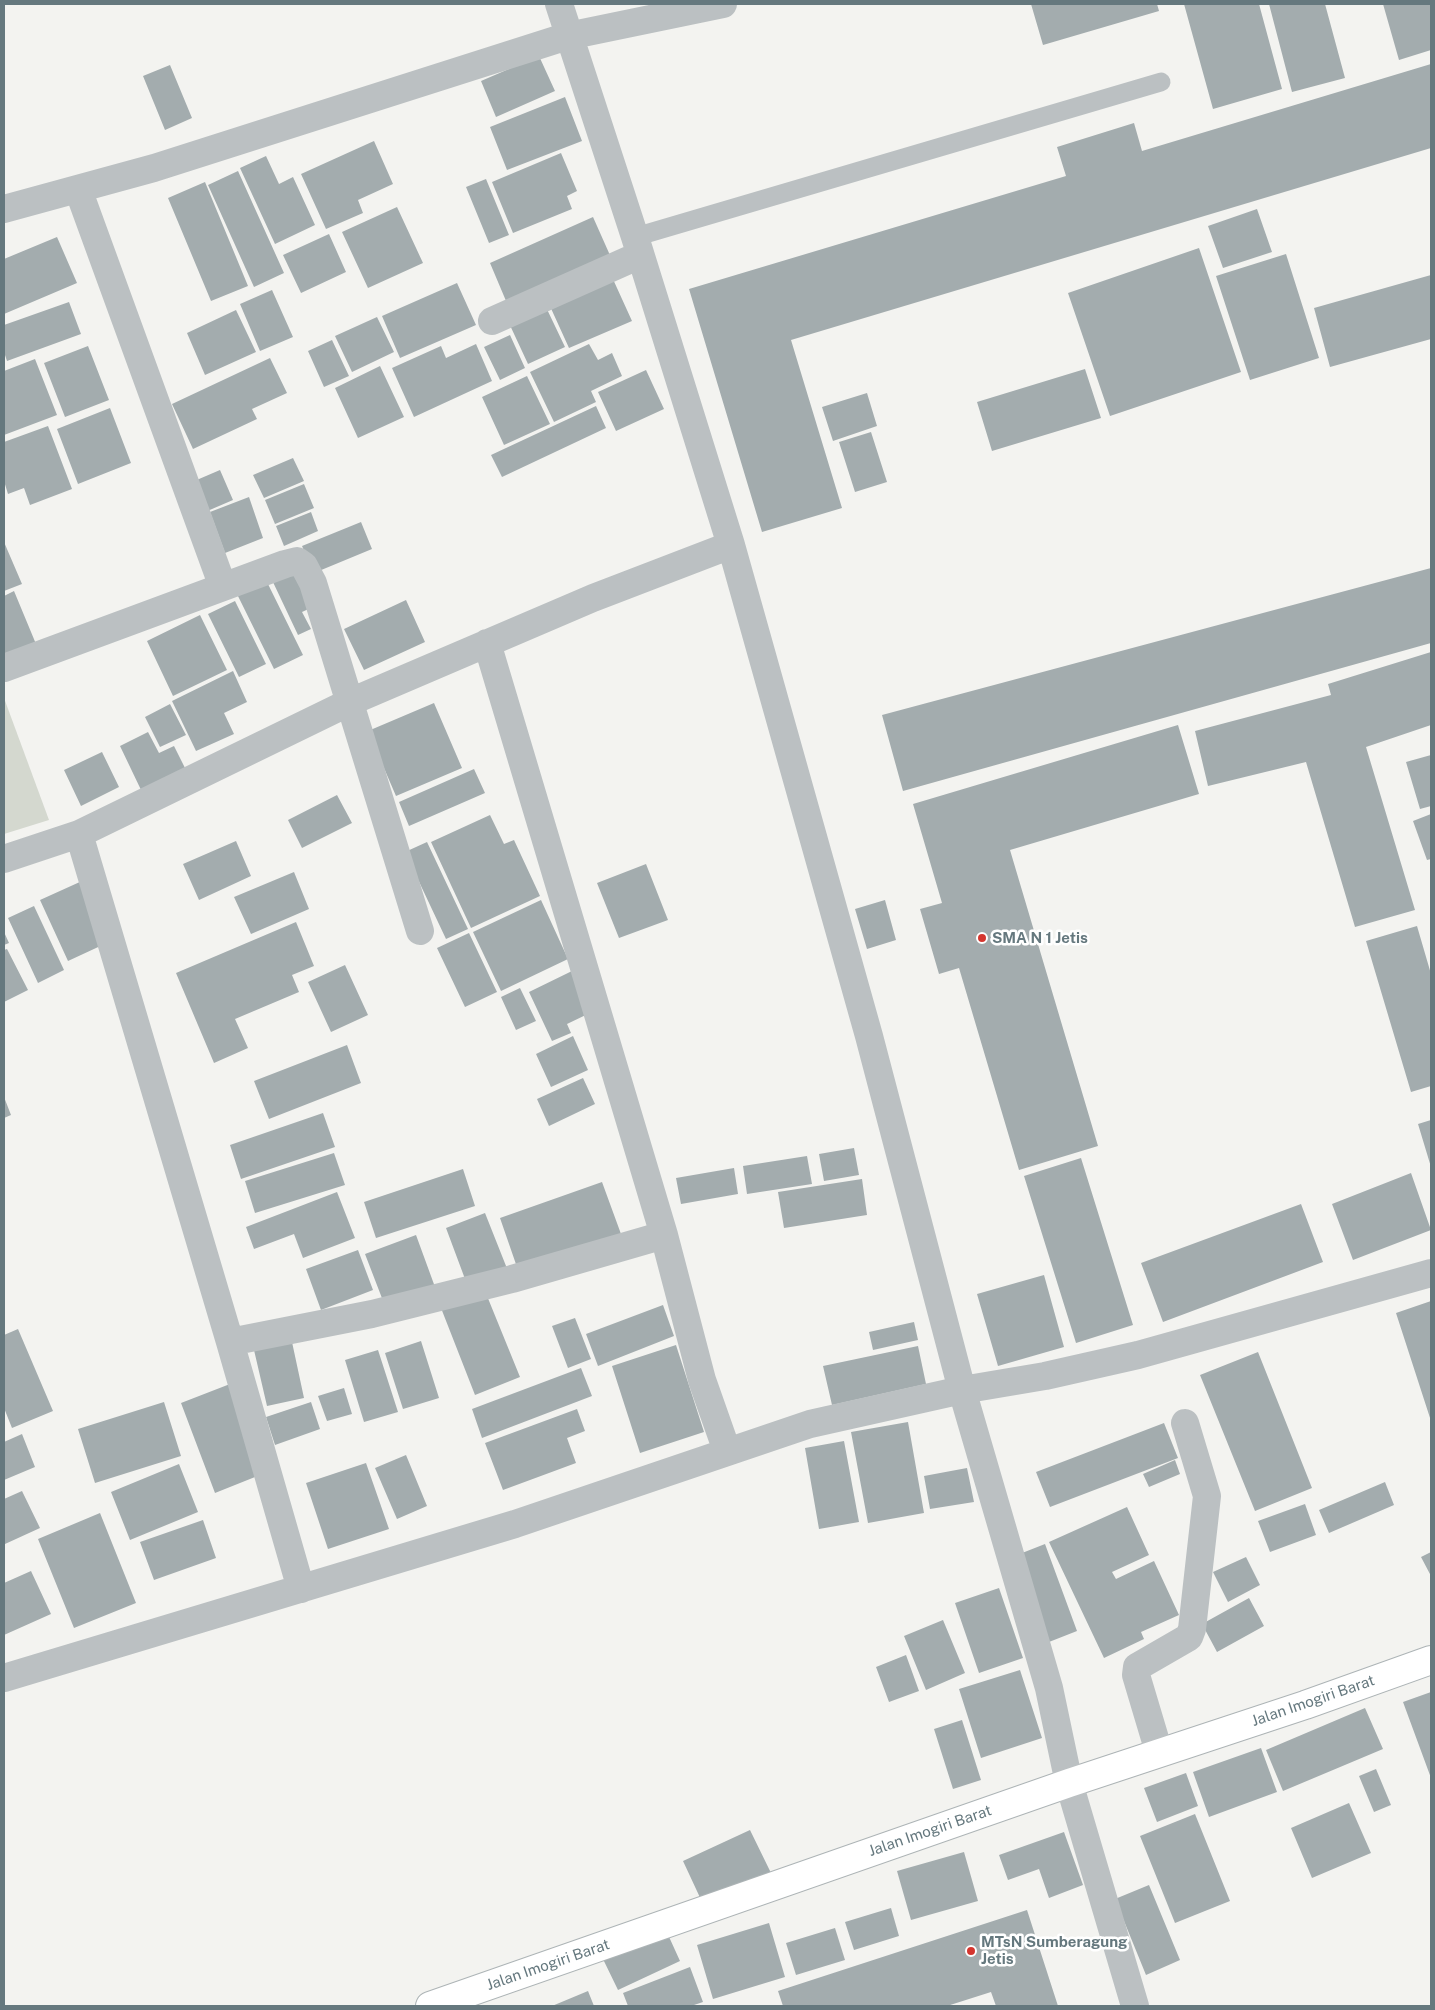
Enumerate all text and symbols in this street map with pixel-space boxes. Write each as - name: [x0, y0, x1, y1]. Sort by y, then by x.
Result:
- place label: SMA N 1 Jetis: [992, 929, 1088, 947]
- marker: SMA N 1 Jetis: [976, 932, 988, 944]
- street label: Jalan Imogiri Barat: [1249, 1671, 1377, 1731]
- street label: Jalan Imogiri Barat: [866, 1801, 994, 1861]
- place label: MTsN Sumberagung Jetis: [981, 1933, 1128, 1968]
- street label: Jalan Imogiri Barat: [484, 1935, 612, 1995]
- marker: MTsN Sumberagung Jetis: [965, 1945, 977, 1957]

